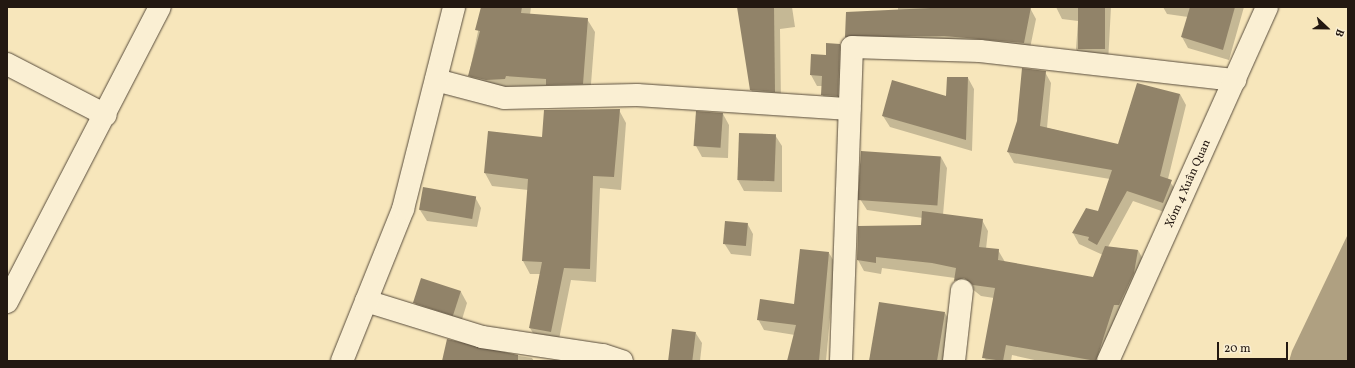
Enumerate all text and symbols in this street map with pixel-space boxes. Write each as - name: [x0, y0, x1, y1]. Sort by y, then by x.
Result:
- north arrow: [1307, 8, 1347, 48]
- text: B: [1330, 26, 1347, 39]
- street label: Xóm 4 Xuân Quan: [1163, 138, 1215, 230]
- scale bar: [1219, 334, 1290, 360]
- text: 20 m: [1224, 341, 1251, 357]

